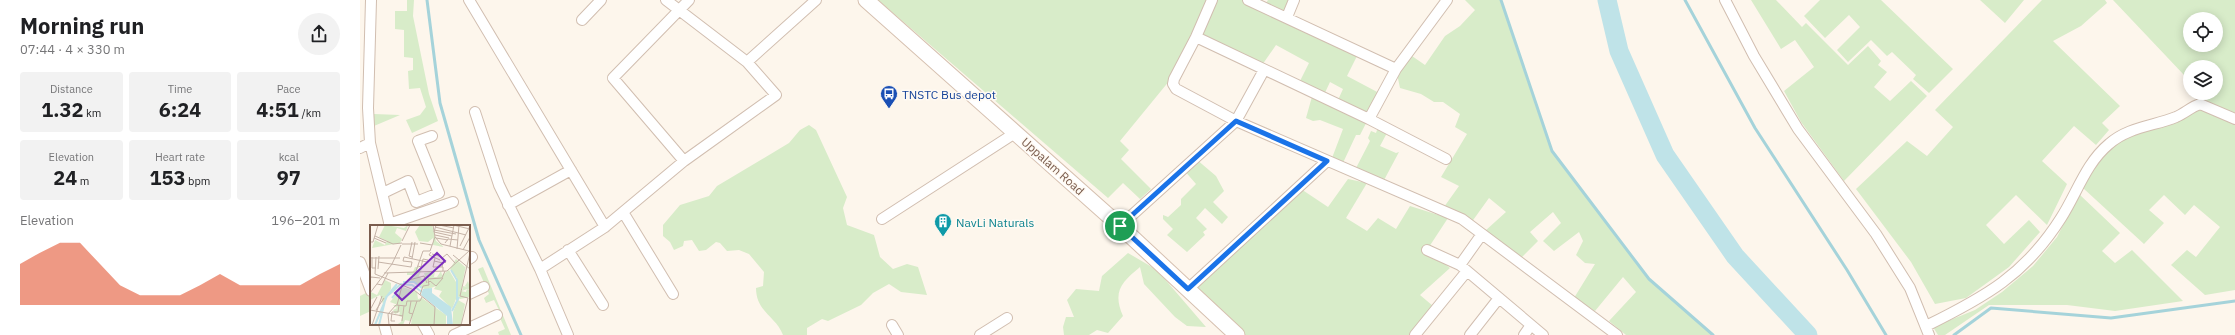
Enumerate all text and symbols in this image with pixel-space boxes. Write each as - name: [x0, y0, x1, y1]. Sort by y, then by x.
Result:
- text: Morning run: [20, 11, 144, 40]
- map controls: [2183, 12, 2223, 100]
- button: locate: [2183, 12, 2223, 52]
- button: share: [298, 13, 340, 55]
- text: 07:44 · 4 × 330 m: [20, 41, 125, 58]
- button: layers: [2183, 60, 2223, 100]
- text: Distance: [50, 82, 93, 96]
- text: Time: [168, 82, 192, 96]
- text: Pace: [277, 82, 301, 96]
- bus stop icon: TNSTC Bus depot: [879, 84, 899, 109]
- place label: TNSTC Bus depot: [902, 87, 996, 102]
- text: 1.32: [41, 96, 83, 123]
- text: 6:24: [159, 96, 201, 123]
- text: 4:51: [256, 96, 299, 123]
- text: km: [83, 106, 101, 120]
- text: /km: [299, 106, 321, 120]
- street label: Uppalam Road: [1019, 134, 1087, 198]
- text: Elevation: [49, 150, 94, 164]
- text: Heart rate: [155, 150, 205, 164]
- text: kcal: [279, 150, 299, 164]
- text: 24: [53, 164, 77, 191]
- text: 153: [150, 164, 186, 191]
- text: 97: [277, 164, 301, 191]
- text: m: [77, 174, 89, 188]
- text: bpm: [186, 174, 210, 188]
- pin: [1103, 209, 1137, 243]
- text: Elevation: [20, 212, 74, 229]
- text: 196–201 m: [271, 212, 340, 229]
- building icon: NavLi Naturals: [933, 212, 953, 237]
- place label: NavLi Naturals: [956, 215, 1034, 230]
- icon: arrive: [1109, 215, 1131, 237]
- inset map: [370, 225, 470, 325]

